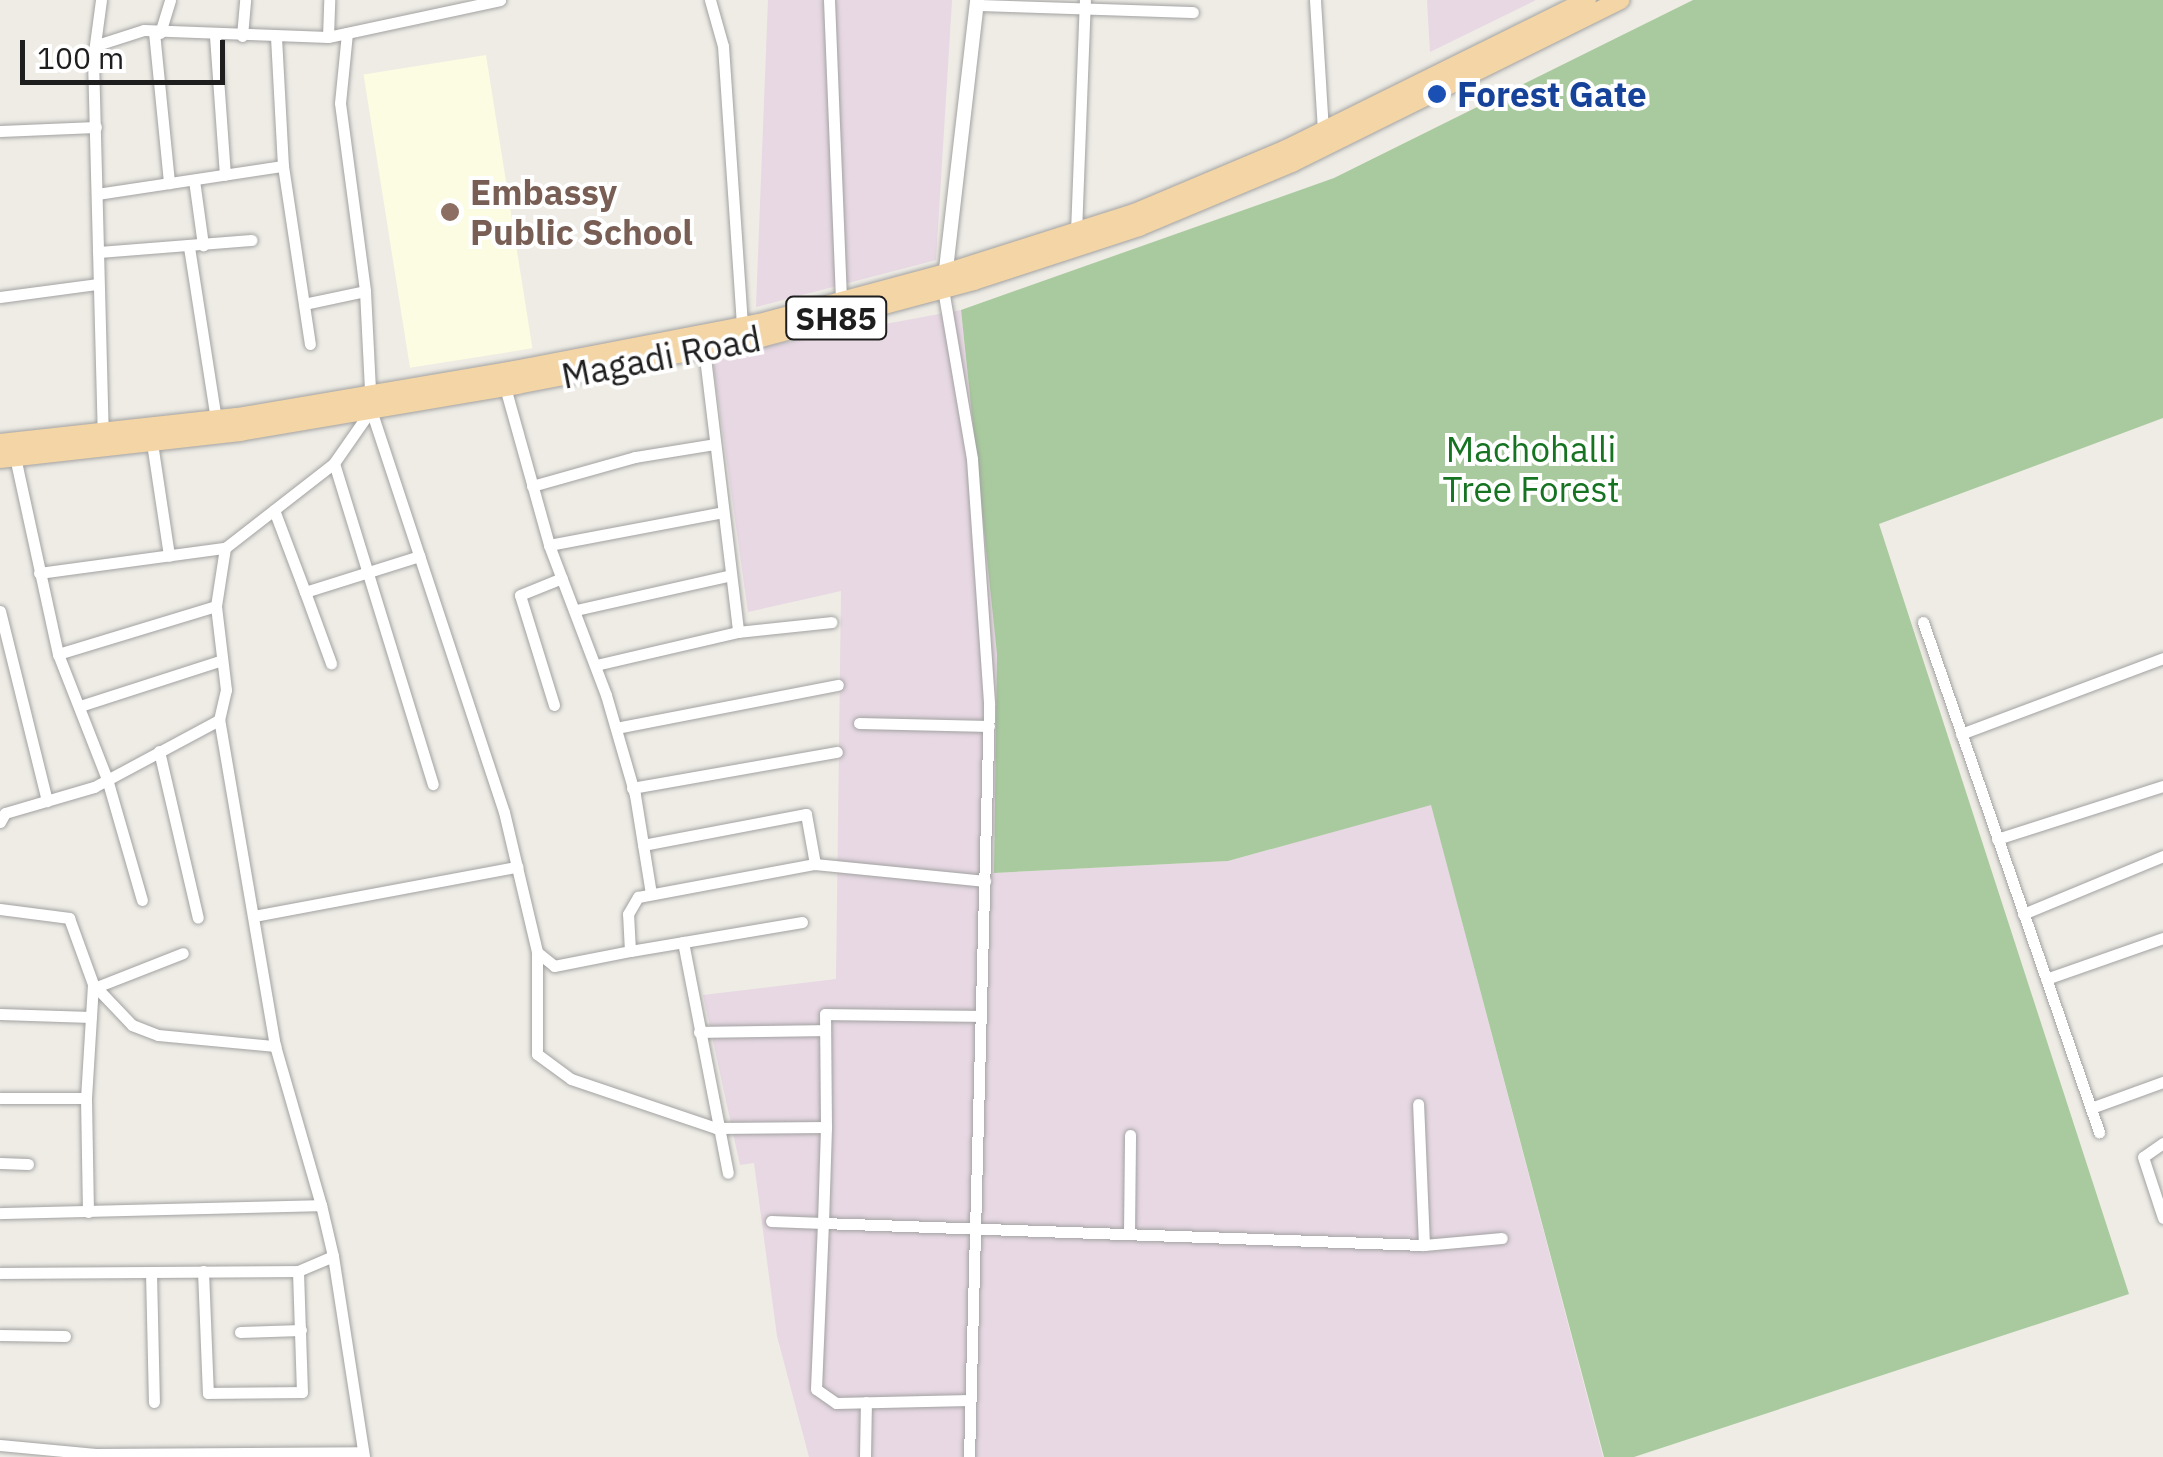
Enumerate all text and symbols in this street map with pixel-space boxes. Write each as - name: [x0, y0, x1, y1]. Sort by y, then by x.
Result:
- scale bar: [25, 20, 230, 82]
- text: 100 m: [37, 38, 124, 77]
- place label: Forest Gate: [1457, 73, 1647, 115]
- marker: Forest Gate: [1426, 83, 1448, 105]
- place label: Embassy Public School: [470, 171, 693, 253]
- marker: Embassy Public School: [439, 201, 461, 223]
- road number: SH85: [784, 291, 888, 345]
- street label: Magadi Road: [558, 317, 764, 397]
- park label: Machohalli Tree Forest: [1442, 428, 1620, 510]

